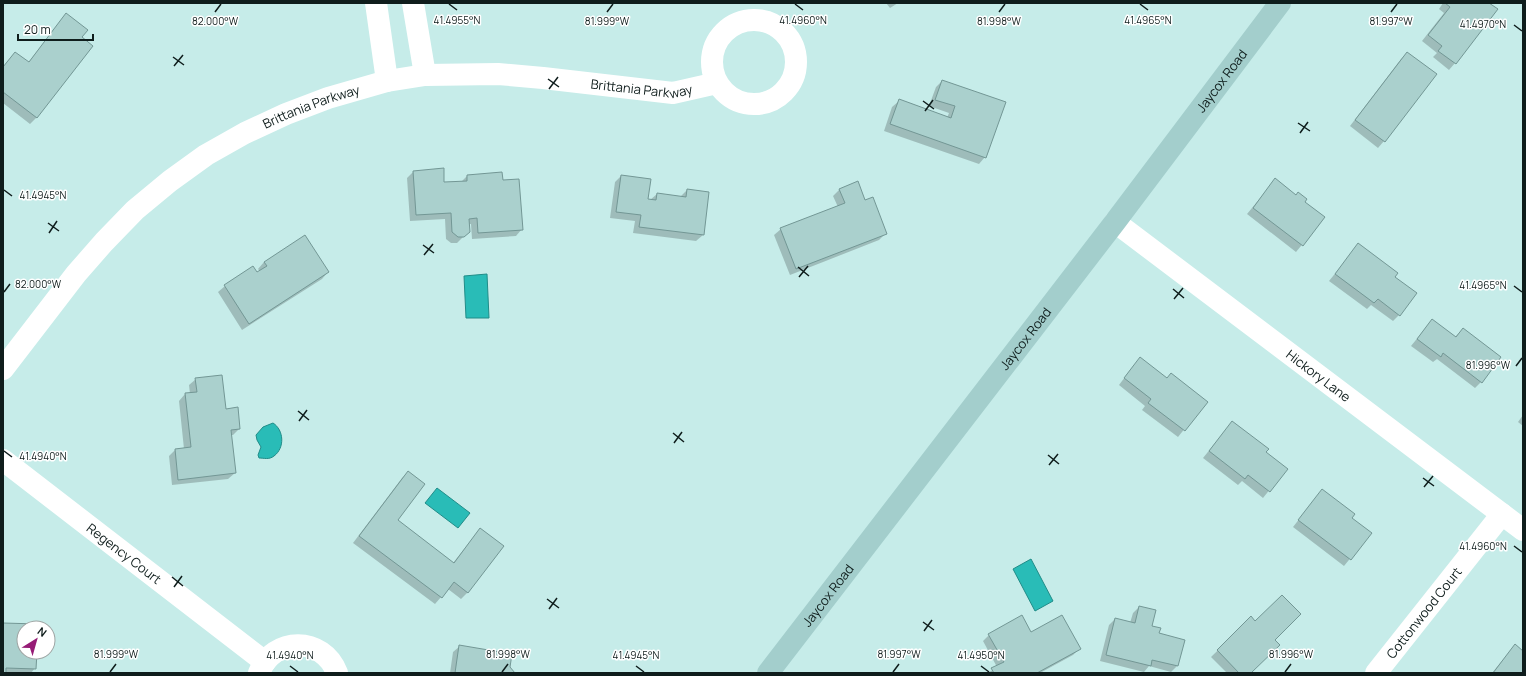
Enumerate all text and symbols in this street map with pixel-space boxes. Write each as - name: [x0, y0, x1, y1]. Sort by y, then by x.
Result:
- text: 41.4955°N: [434, 13, 481, 27]
- text: 41.4960°N: [779, 13, 827, 27]
- text: 41.4965°N: [1124, 13, 1172, 27]
- text: 82.000°W: [192, 14, 239, 28]
- text: 81.999°W: [585, 14, 630, 28]
- text: 81.998°W: [977, 14, 1022, 28]
- text: 81.997°W: [1370, 14, 1413, 28]
- scale bar: [18, 16, 93, 42]
- text: 41.4970°N: [1460, 17, 1506, 31]
- text: 20 m: [24, 21, 51, 38]
- street label: Jaycox Road: [1192, 46, 1251, 116]
- street label: Brittania Parkway: [590, 75, 694, 103]
- street label: Brittania Parkway: [260, 80, 362, 133]
- text: 41.4945°N: [20, 188, 67, 202]
- text: 82.000°W: [15, 277, 62, 291]
- text: 41.4965°N: [1459, 278, 1507, 292]
- street label: Jaycox Road: [996, 304, 1055, 374]
- street label: Hickory Lane: [1283, 345, 1355, 406]
- text: 81.996°W: [1466, 358, 1511, 372]
- text: 41.4940°N: [19, 449, 67, 463]
- street label: Regency Court: [83, 519, 165, 588]
- text: 41.4960°N: [1459, 539, 1507, 553]
- street label: Jaycox Road: [798, 560, 858, 630]
- street label: Cottonwood Court: [1382, 563, 1466, 662]
- north arrow: [16, 620, 56, 660]
- text: N: [35, 623, 50, 640]
- text: 81.999°W: [94, 647, 139, 661]
- text: 81.998°W: [486, 647, 531, 661]
- text: 81.997°W: [878, 647, 921, 661]
- text: 81.996°W: [1269, 647, 1314, 661]
- text: 41.4940°N: [266, 648, 314, 662]
- text: 41.4945°N: [613, 648, 660, 662]
- text: 41.4950°N: [957, 648, 1005, 662]

